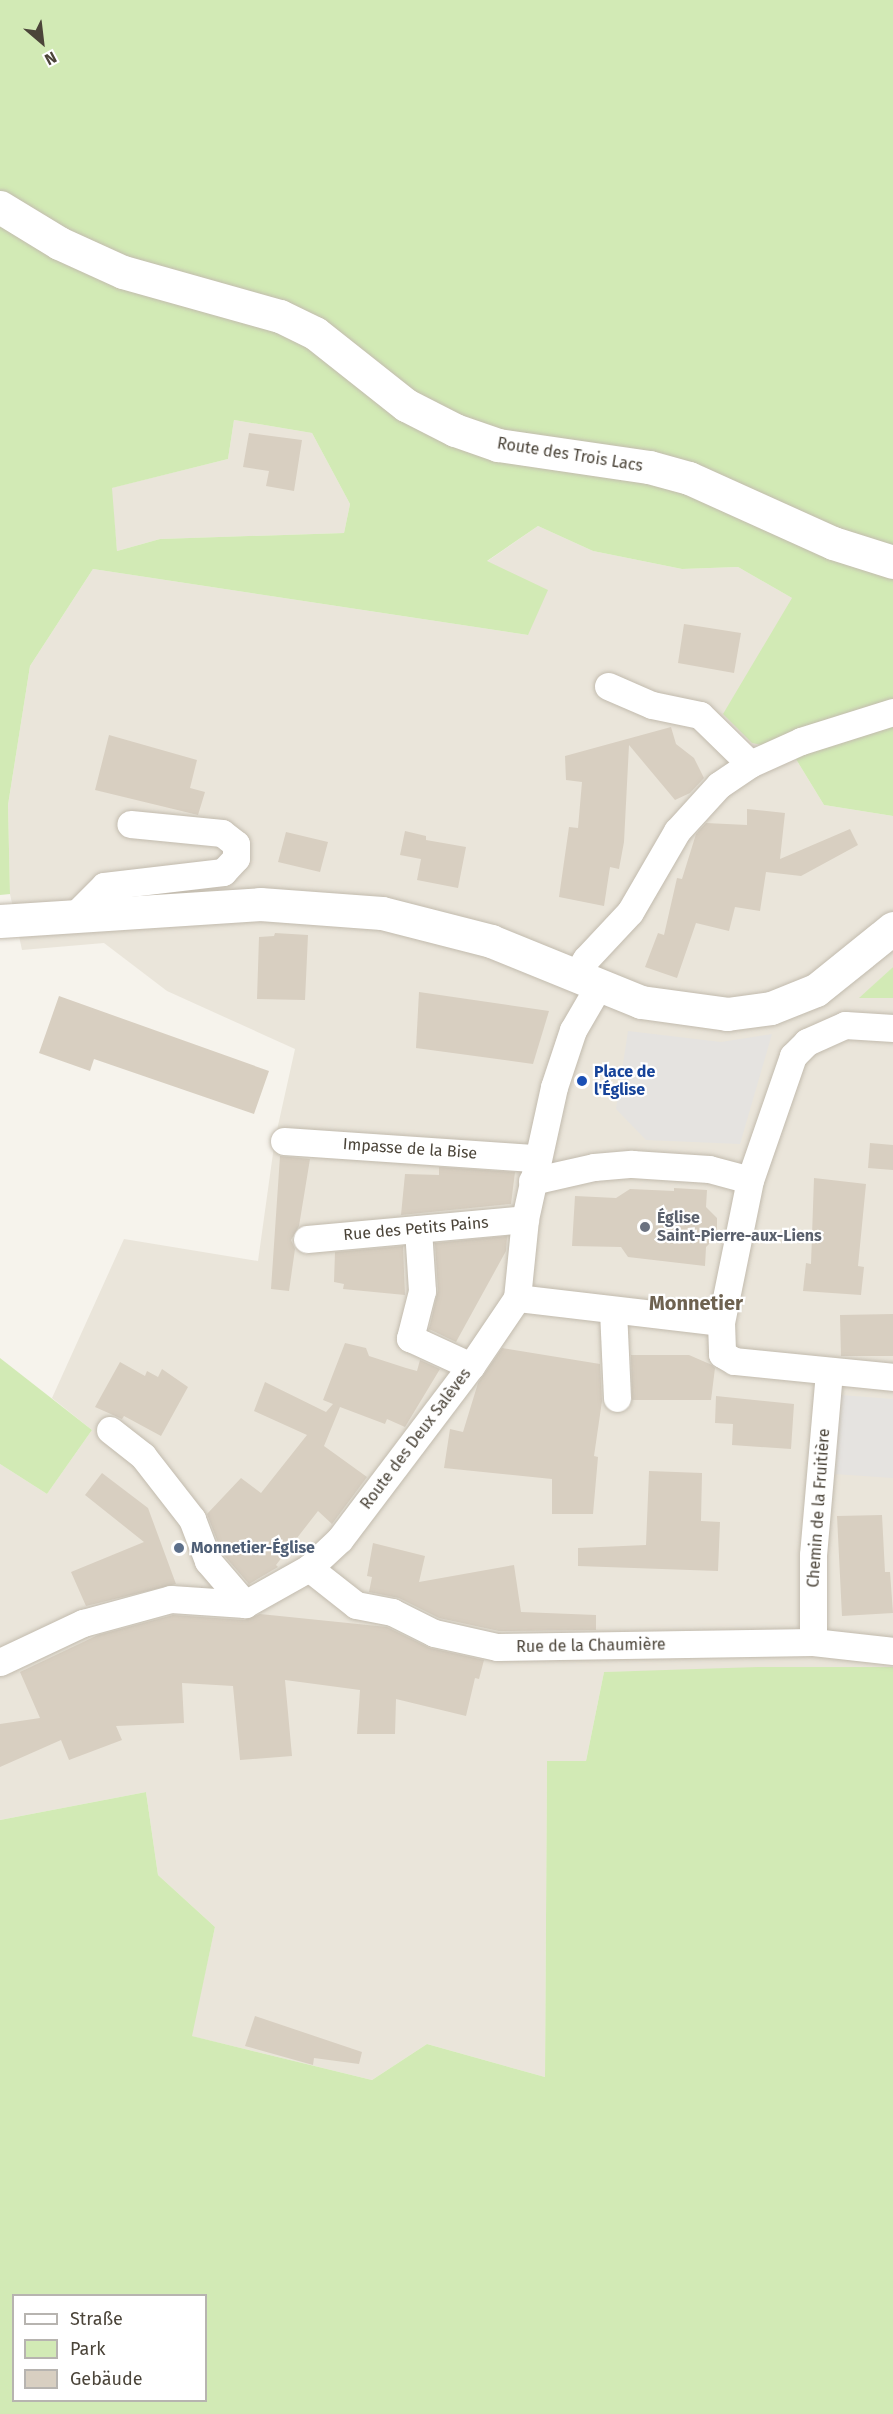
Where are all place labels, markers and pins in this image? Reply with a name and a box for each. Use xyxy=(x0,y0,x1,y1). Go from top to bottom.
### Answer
place label: Place de l'Église xyxy=(594,1062,655,1100)
marker: Place de l'Église xyxy=(575,1074,589,1088)
place label: Église Saint-Pierre-aux-Liens xyxy=(657,1208,822,1246)
marker: Église Saint-Pierre-aux-Liens xyxy=(638,1220,652,1234)
place label: Monnetier-Église xyxy=(191,1538,315,1558)
marker: Monnetier-Église xyxy=(172,1541,186,1555)

